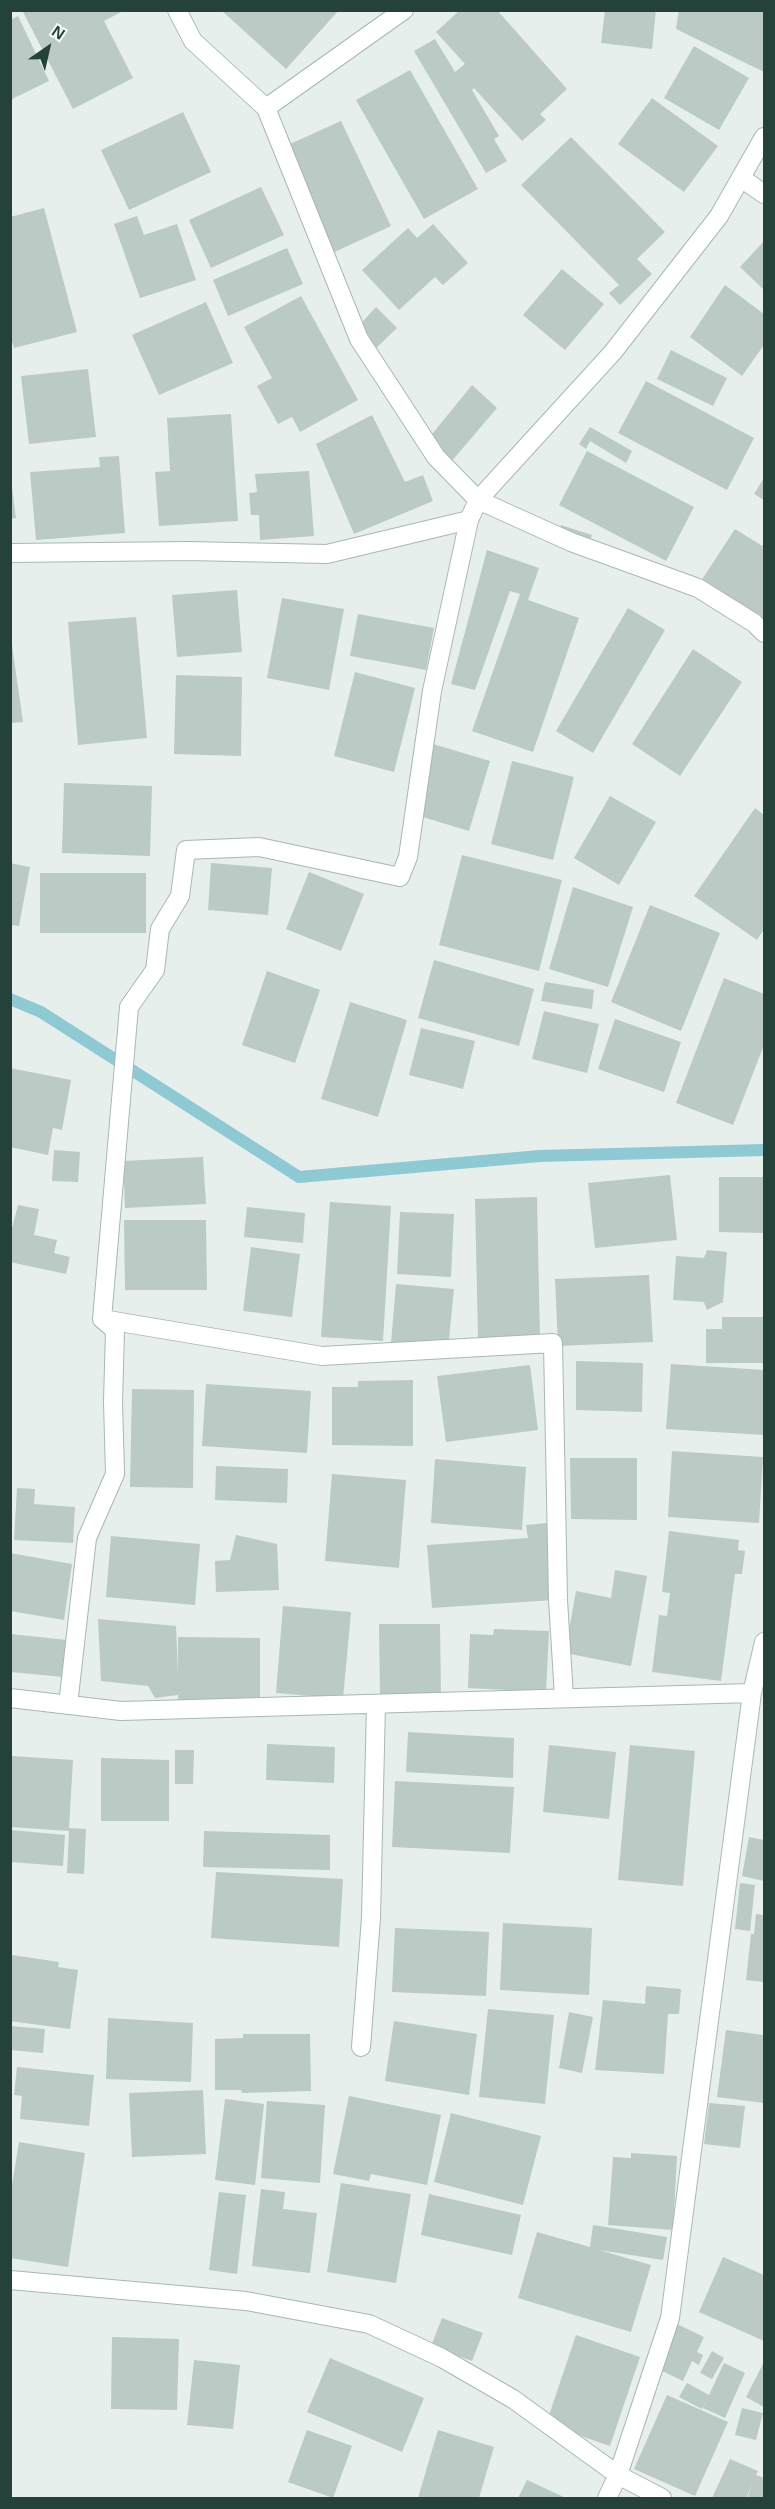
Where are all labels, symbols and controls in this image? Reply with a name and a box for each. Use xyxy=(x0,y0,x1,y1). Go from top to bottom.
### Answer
north arrow xyxy=(18,18,78,78)
text: N xyxy=(49,22,68,43)

